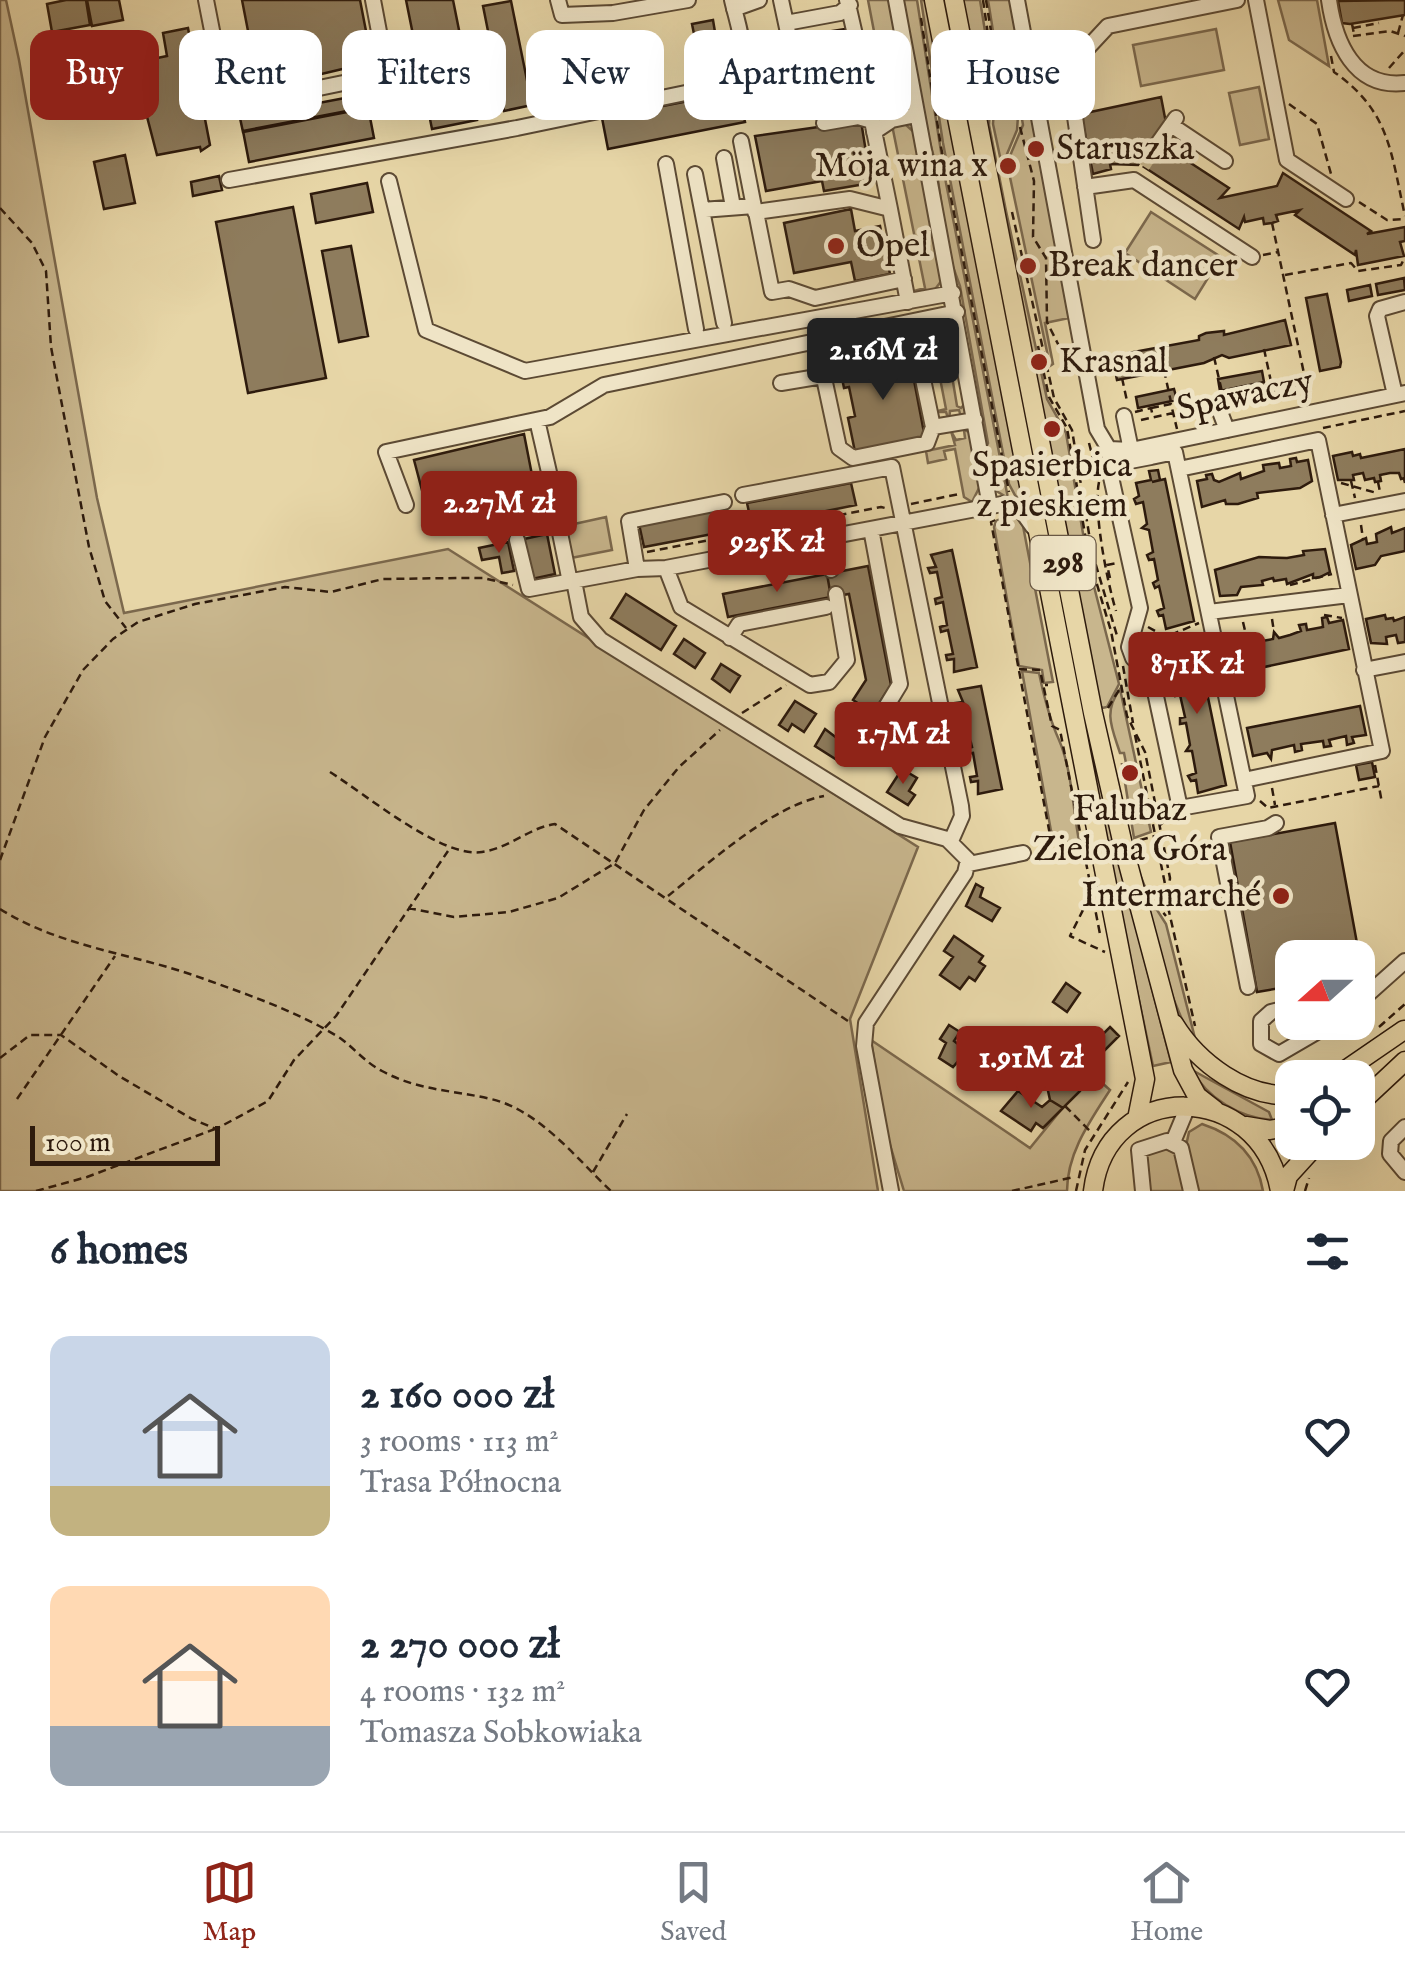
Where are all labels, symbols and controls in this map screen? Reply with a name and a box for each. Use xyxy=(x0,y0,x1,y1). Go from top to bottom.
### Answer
chip: Buy xyxy=(30,30,159,120)
chip: Rent xyxy=(179,30,322,120)
chip: Filters xyxy=(342,30,506,120)
chip: New xyxy=(526,30,664,120)
chip: Apartment xyxy=(684,30,911,120)
chip: House xyxy=(931,30,1095,120)
place label: Staruszka xyxy=(1056,127,1195,172)
marker: Staruszka xyxy=(1025,138,1047,160)
place label: Möja wina x xyxy=(815,144,988,189)
marker: Möja wina x xyxy=(997,155,1019,177)
place label: Opel xyxy=(856,224,930,269)
marker: Opel xyxy=(825,235,847,257)
place label: Break dancer xyxy=(1048,244,1238,289)
marker: Break dancer xyxy=(1017,255,1039,277)
pin: 2.16M zł xyxy=(780,318,986,403)
text: 2.16M zł xyxy=(829,330,937,371)
place label: Krasnal xyxy=(1059,340,1168,385)
marker: Krasnal xyxy=(1028,351,1050,373)
street label: Spawaczy xyxy=(1173,359,1318,432)
marker: Spasierbica z pieskiem xyxy=(1041,418,1063,440)
place label: Spasierbica z pieskiem xyxy=(972,444,1133,529)
pin: 2.27M zł xyxy=(396,471,602,556)
text: 2.27M zł xyxy=(443,483,555,524)
pin: 925K zł xyxy=(685,510,869,595)
text: 925K zł xyxy=(730,522,824,563)
road number: 298 xyxy=(1030,536,1096,590)
pin: 871K zł xyxy=(1105,632,1289,717)
text: 871K zł xyxy=(1150,644,1244,685)
pin: 1.7M zł xyxy=(811,702,995,787)
text: 1.7M zł xyxy=(857,714,949,755)
marker: Falubaz Zielona Góra xyxy=(1119,762,1141,784)
place label: Falubaz Zielona Góra xyxy=(1033,788,1228,873)
place label: Intermarché xyxy=(1082,874,1261,919)
marker: Intermarché xyxy=(1270,885,1292,907)
north arrow xyxy=(1275,940,1375,1040)
map controls xyxy=(1275,940,1375,1160)
pin: 1.91M zł xyxy=(928,1026,1134,1111)
text: 1.91M zł xyxy=(978,1038,1084,1079)
button: locate xyxy=(1275,1060,1375,1160)
scale bar xyxy=(30,1121,220,1166)
text: 100 m xyxy=(45,1126,111,1161)
icon: filters xyxy=(1300,1224,1355,1279)
text: 6 homes xyxy=(50,1225,188,1278)
text: 2 160 000 zł xyxy=(360,1369,554,1422)
icon: home xyxy=(130,1376,250,1496)
icon: heart xyxy=(1300,1409,1355,1464)
text: 3 rooms · 113 m² xyxy=(360,1422,559,1463)
text: Trasa Północna xyxy=(360,1463,561,1504)
text: 2 270 000 zł xyxy=(360,1619,560,1672)
icon: home xyxy=(130,1626,250,1746)
icon: heart xyxy=(1300,1659,1355,1714)
text: 4 rooms · 132 m² xyxy=(360,1672,565,1713)
text: Tomasza Sobkowiaka xyxy=(360,1713,642,1754)
tab: Map xyxy=(202,1855,257,1950)
tab: Saved xyxy=(660,1855,727,1950)
tab: Home xyxy=(1130,1855,1203,1950)

